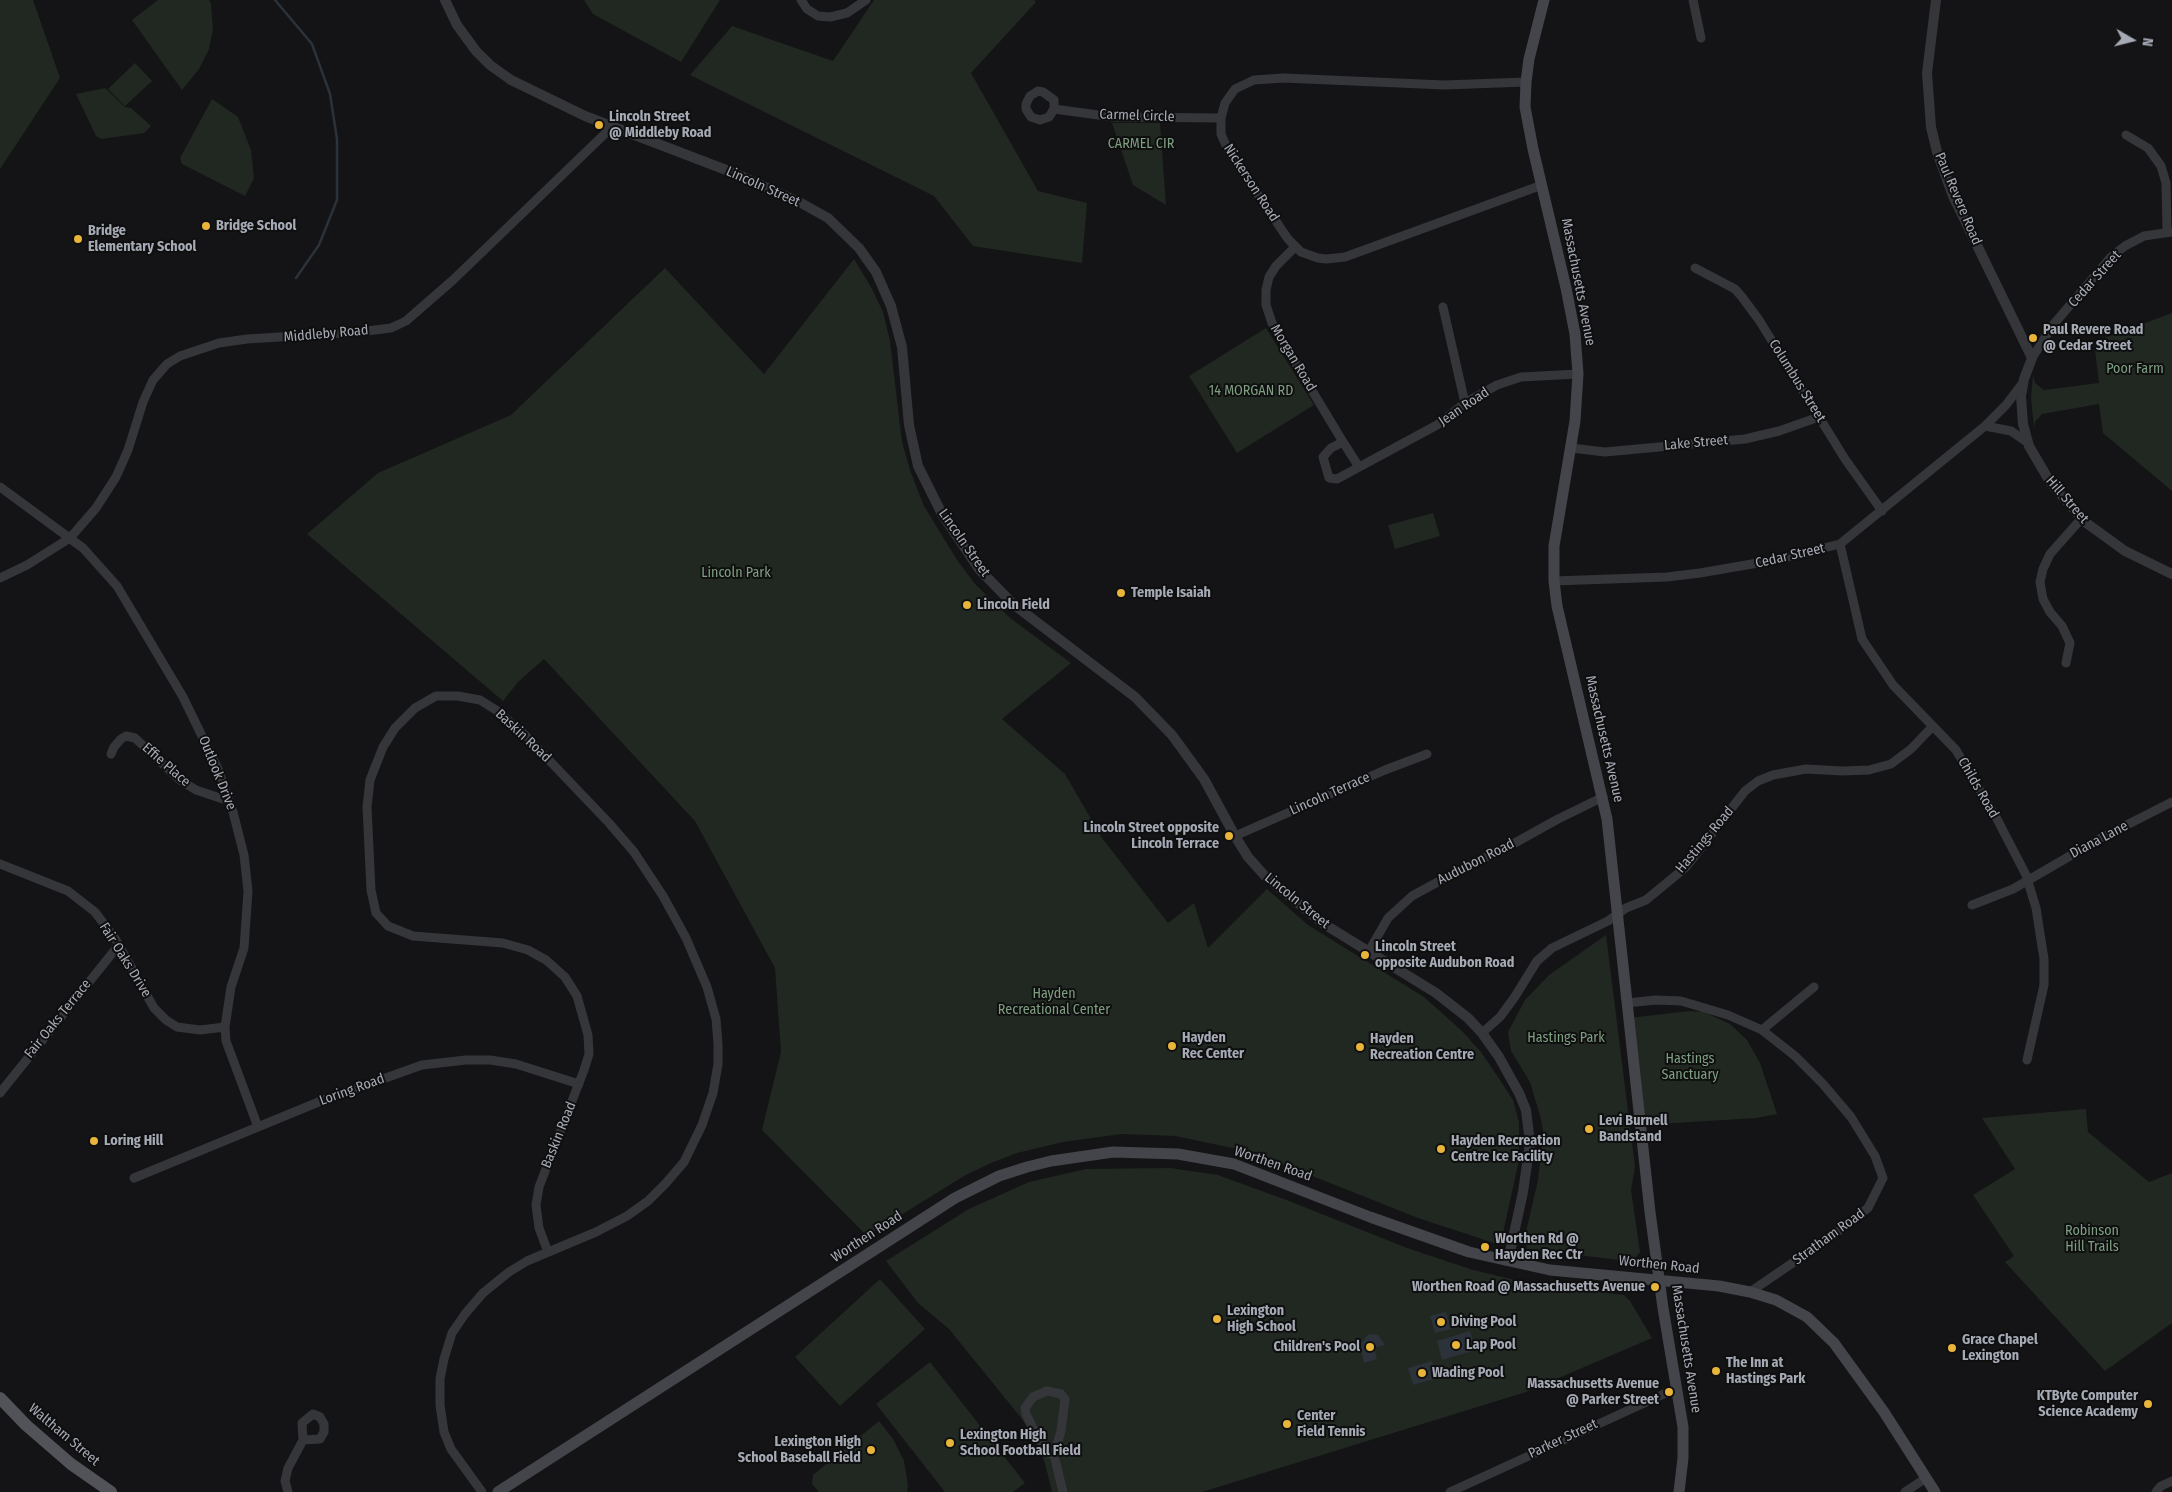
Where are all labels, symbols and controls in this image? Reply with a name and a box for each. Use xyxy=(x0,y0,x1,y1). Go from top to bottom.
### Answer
north arrow xyxy=(2107,15,2157,65)
text: N xyxy=(2138,37,2156,47)
street label: Carmel Circle xyxy=(1099,106,1175,126)
place label: Lincoln Street @ Middleby Road xyxy=(609,109,711,142)
marker: Lincoln Street @ Middleby Road xyxy=(593,119,605,131)
park label: CARMEL CIR xyxy=(1108,136,1174,152)
street label: Nickerson Road xyxy=(1220,141,1282,225)
street label: Paul Revere Road xyxy=(1931,150,1985,248)
street label: Lincoln Street xyxy=(724,163,802,211)
street label: Massachusetts Avenue xyxy=(1557,217,1599,347)
place label: Bridge School xyxy=(216,218,296,234)
marker: Bridge School xyxy=(200,220,212,232)
place label: Bridge Elementary School xyxy=(88,223,196,256)
marker: Bridge Elementary School xyxy=(72,233,84,245)
street label: Cedar Street xyxy=(2065,247,2125,311)
street label: Middleby Road xyxy=(283,322,369,346)
street label: Morgan Road xyxy=(1267,322,1319,394)
place label: Paul Revere Road @ Cedar Street xyxy=(2043,322,2143,354)
marker: Paul Revere Road @ Cedar Street xyxy=(2027,332,2039,344)
street label: Columbus Street xyxy=(1765,337,1829,425)
park label: Poor Farm xyxy=(2106,361,2164,377)
park label: 14 MORGAN RD xyxy=(1209,383,1293,399)
street label: Jean Road xyxy=(1436,384,1492,430)
street label: Lake Street xyxy=(1663,432,1729,454)
street label: Hill Street xyxy=(2042,473,2092,527)
street label: Lincoln Street xyxy=(934,506,994,580)
street label: Cedar Street xyxy=(1754,540,1826,572)
park label: Lincoln Park xyxy=(701,565,771,581)
place label: Temple Isaiah xyxy=(1131,585,1211,601)
marker: Temple Isaiah xyxy=(1115,587,1127,599)
place label: Lincoln Field xyxy=(977,597,1050,613)
marker: Lincoln Field xyxy=(961,599,973,611)
street label: Massachusetts Avenue xyxy=(1581,674,1627,804)
street label: Baskin Road xyxy=(492,706,554,766)
street label: Outlook Drive xyxy=(195,734,239,812)
street label: Effie Place xyxy=(138,740,194,790)
street label: Childs Road xyxy=(1954,755,2002,821)
street label: Lincoln Terrace xyxy=(1287,769,1373,819)
street label: Hastings Road xyxy=(1672,803,1738,877)
street label: Diana Lane xyxy=(2067,818,2131,862)
place label: Lincoln Street opposite Lincoln Terrace xyxy=(1084,820,1219,852)
marker: Lincoln Street opposite Lincoln Terrace xyxy=(1223,830,1235,842)
street label: Audubon Road xyxy=(1435,835,1517,889)
street label: Lincoln Street xyxy=(1261,870,1333,932)
street label: Fair Oaks Drive xyxy=(95,920,155,1000)
place label: Lincoln Street opposite Audubon Road xyxy=(1375,939,1514,972)
marker: Lincoln Street opposite Audubon Road xyxy=(1359,949,1371,961)
street label: Fair Oaks Terrace xyxy=(21,976,95,1062)
park label: Hayden Recreational Center xyxy=(998,986,1110,1019)
place label: Hayden Rec Center xyxy=(1182,1030,1244,1062)
park label: Hastings Park xyxy=(1527,1030,1605,1046)
place label: Hayden Recreation Centre xyxy=(1370,1031,1474,1064)
marker: Hayden Rec Center xyxy=(1166,1040,1178,1052)
marker: Hayden Recreation Centre xyxy=(1354,1041,1366,1053)
park label: Hastings Sanctuary xyxy=(1661,1051,1719,1084)
street label: Loring Road xyxy=(317,1070,387,1110)
street label: Baskin Road xyxy=(538,1099,580,1171)
place label: Levi Burnell Bandstand xyxy=(1599,1113,1668,1146)
marker: Levi Burnell Bandstand xyxy=(1583,1123,1595,1135)
place label: Loring Hill xyxy=(104,1133,163,1149)
place label: Hayden Recreation Centre Ice Facility xyxy=(1451,1133,1561,1166)
marker: Loring Hill xyxy=(88,1135,100,1147)
street label: Worthen Road xyxy=(1232,1143,1314,1185)
marker: Hayden Recreation Centre Ice Facility xyxy=(1435,1143,1447,1155)
street label: Stratham Road xyxy=(1790,1205,1868,1269)
street label: Worthen Road xyxy=(828,1208,906,1266)
park label: Robinson Hill Trails xyxy=(2065,1223,2119,1256)
place label: Worthen Rd @ Hayden Rec Ctr xyxy=(1495,1231,1582,1264)
marker: Worthen Rd @ Hayden Rec Ctr xyxy=(1479,1241,1491,1253)
street label: Worthen Road xyxy=(1618,1252,1700,1278)
place label: Worthen Road @ Massachusetts Avenue xyxy=(1412,1279,1645,1295)
marker: Worthen Road @ Massachusetts Avenue xyxy=(1649,1281,1661,1293)
street label: Massachusetts Avenue xyxy=(1668,1284,1704,1414)
place label: Lexington High School xyxy=(1227,1303,1296,1335)
marker: Lexington High School xyxy=(1211,1313,1223,1325)
place label: Diving Pool xyxy=(1451,1314,1516,1330)
marker: Diving Pool xyxy=(1435,1316,1447,1328)
place label: Grace Chapel Lexington xyxy=(1962,1332,2038,1364)
place label: Lap Pool xyxy=(1466,1337,1516,1353)
place label: Children's Pool xyxy=(1273,1339,1360,1355)
marker: Lap Pool xyxy=(1450,1339,1462,1351)
marker: Children's Pool xyxy=(1364,1341,1376,1353)
marker: Grace Chapel Lexington xyxy=(1946,1342,1958,1354)
place label: The Inn at Hastings Park xyxy=(1726,1355,1805,1388)
place label: Wading Pool xyxy=(1432,1365,1504,1381)
marker: The Inn at Hastings Park xyxy=(1710,1365,1722,1377)
marker: Wading Pool xyxy=(1416,1367,1428,1379)
place label: Massachusetts Avenue @ Parker Street xyxy=(1527,1376,1659,1408)
marker: Massachusetts Avenue @ Parker Street xyxy=(1663,1386,1675,1398)
place label: KTByte Computer Science Academy xyxy=(2037,1388,2138,1420)
marker: KTByte Computer Science Academy xyxy=(2142,1398,2154,1410)
street label: Waltham Street xyxy=(25,1400,103,1470)
place label: Center Field Tennis xyxy=(1297,1408,1365,1440)
street label: Parker Street xyxy=(1526,1416,1600,1462)
marker: Center Field Tennis xyxy=(1281,1418,1293,1430)
place label: Lexington High School Football Field xyxy=(960,1427,1081,1460)
place label: Lexington High School Baseball Field xyxy=(738,1434,861,1466)
marker: Lexington High School Football Field xyxy=(944,1437,956,1449)
marker: Lexington High School Baseball Field xyxy=(865,1444,877,1456)

